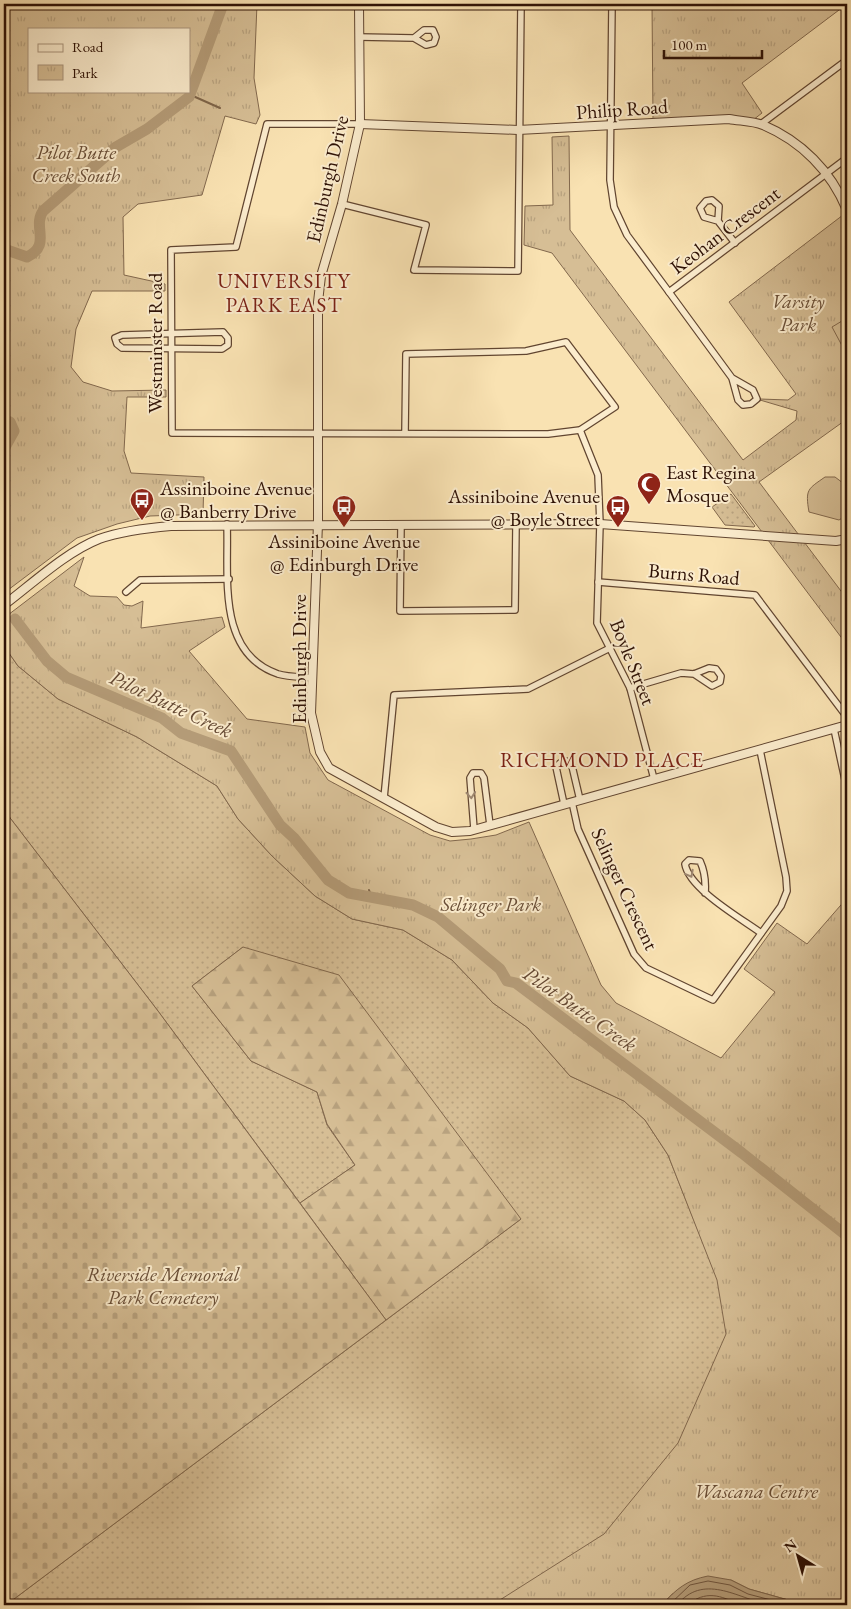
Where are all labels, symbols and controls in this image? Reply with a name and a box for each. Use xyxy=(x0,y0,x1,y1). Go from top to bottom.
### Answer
legend xyxy=(28,28,190,92)
scale bar xyxy=(664,28,761,60)
text: 100 m xyxy=(671,35,708,54)
text: Road xyxy=(72,37,104,56)
text: Park xyxy=(72,63,99,82)
street label: Philip Road xyxy=(575,93,670,125)
street label: Edinburgh Drive xyxy=(300,113,354,245)
park label: Pilot Butte Creek South xyxy=(32,139,121,188)
street label: Keohan Crescent xyxy=(665,180,786,280)
district label: UNIVERSITY PARK EAST xyxy=(217,267,352,318)
street label: Westminster Road xyxy=(142,272,168,413)
park label: Varsity Park xyxy=(771,288,825,337)
place label: East Regina Mosque xyxy=(666,459,756,508)
mosque icon: East Regina Mosque xyxy=(636,471,662,505)
place label: Assiniboine Avenue @ Banberry Drive xyxy=(159,475,312,524)
place label: Assiniboine Avenue @ Boyle Street xyxy=(447,483,601,532)
bus stop icon: Assiniboine Avenue @ Banberry Drive xyxy=(129,487,155,521)
bus stop icon: Assiniboine Avenue @ Edinburgh Drive xyxy=(331,494,357,528)
bus stop icon: Assiniboine Avenue @ Boyle Street xyxy=(605,494,631,528)
place label: Assiniboine Avenue @ Edinburgh Drive xyxy=(267,528,420,577)
street label: Burns Road xyxy=(647,557,742,591)
street label: Edinburgh Drive xyxy=(286,594,312,724)
street label: Boyle Street xyxy=(604,615,662,709)
water label: Pilot Butte Creek xyxy=(105,663,237,744)
district label: RICHMOND PLACE xyxy=(500,746,704,773)
one-way arrow xyxy=(465,791,476,799)
street label: Selinger Crescent xyxy=(585,824,665,955)
one-way arrow xyxy=(684,868,694,877)
park label: Selinger Park xyxy=(440,891,541,917)
water label: Pilot Butte Creek xyxy=(518,959,643,1058)
park label: Riverside Memorial Park Cemetery xyxy=(87,1261,241,1310)
park label: Wascana Centre xyxy=(694,1478,818,1504)
north arrow xyxy=(774,1532,824,1582)
text: N xyxy=(780,1535,801,1556)

